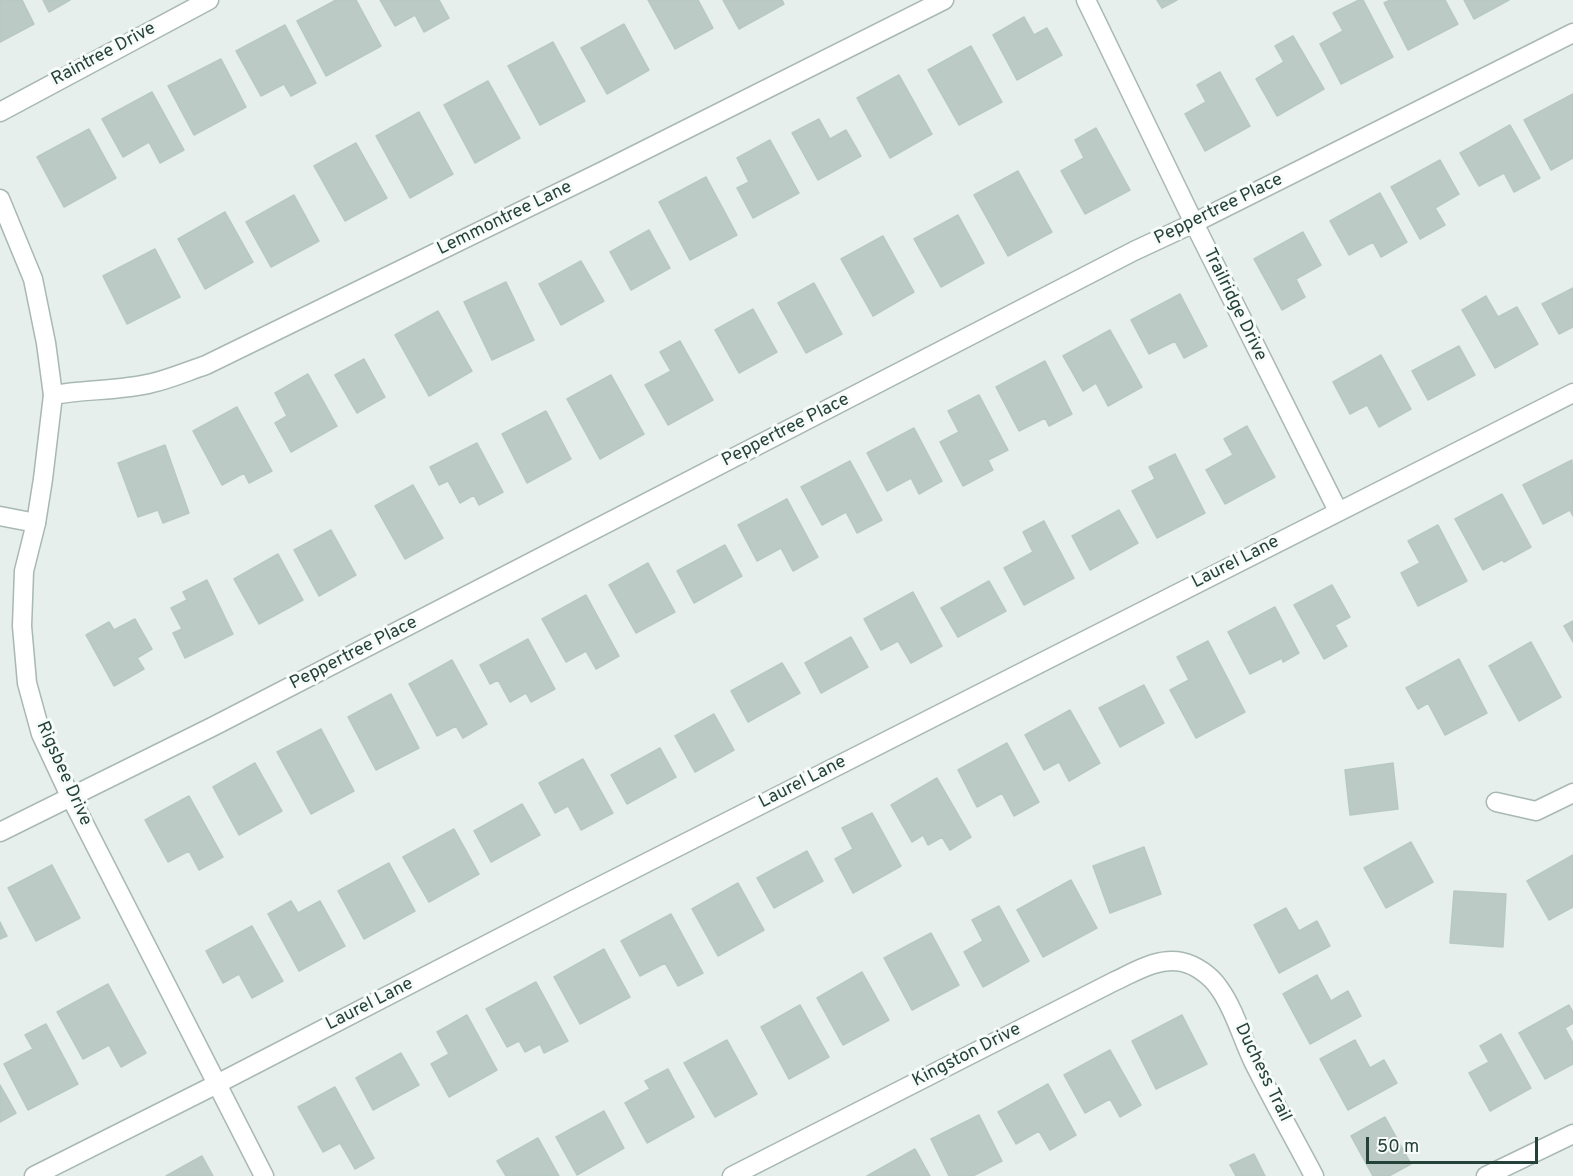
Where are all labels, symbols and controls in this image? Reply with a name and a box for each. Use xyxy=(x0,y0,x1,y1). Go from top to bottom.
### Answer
street label: Raintree Drive xyxy=(48,18,160,92)
street label: Peppertree Place xyxy=(1151,170,1287,250)
street label: Lemmontree Lane xyxy=(434,177,576,261)
street label: Trailridge Drive xyxy=(1197,245,1271,365)
street label: Peppertree Place xyxy=(719,390,853,472)
street label: Laurel Lane xyxy=(1189,532,1283,594)
street label: Peppertree Place xyxy=(287,613,421,695)
street label: Rigsbee Drive xyxy=(30,718,96,830)
street label: Laurel Lane xyxy=(756,752,850,814)
street label: Laurel Lane xyxy=(323,974,417,1036)
street label: Kingston Drive xyxy=(909,1019,1025,1093)
street label: Duchess Trail xyxy=(1229,1020,1295,1126)
scale bar xyxy=(1369,1125,1542,1163)
text: 50 m xyxy=(1377,1136,1419,1159)

